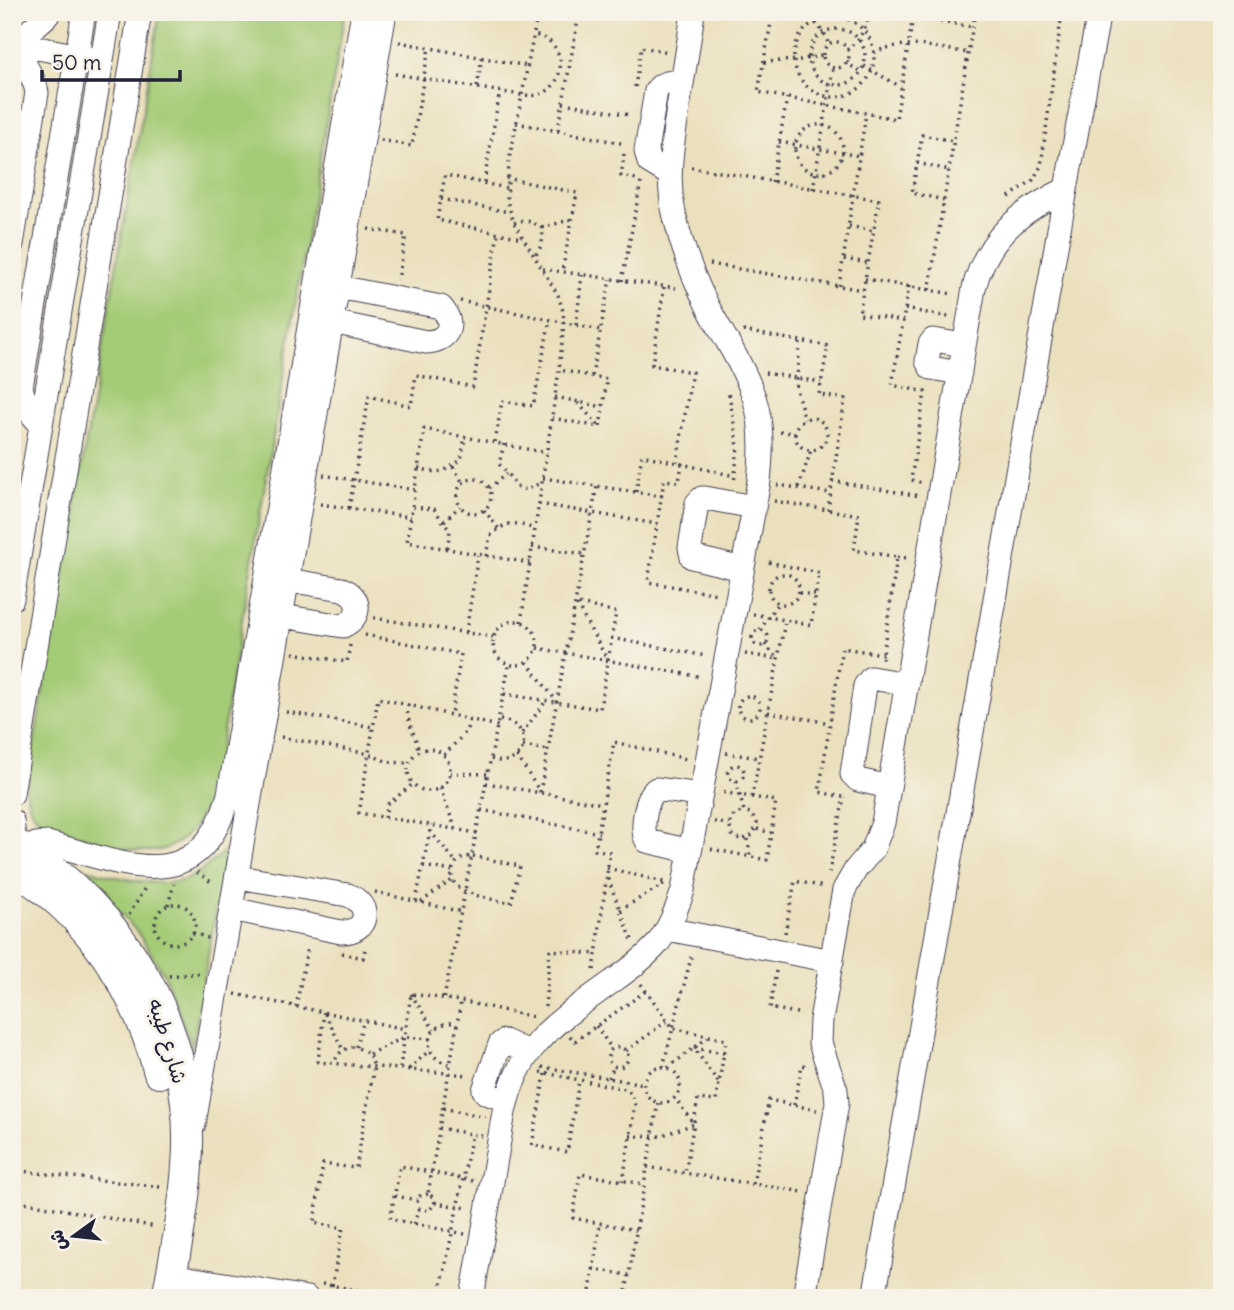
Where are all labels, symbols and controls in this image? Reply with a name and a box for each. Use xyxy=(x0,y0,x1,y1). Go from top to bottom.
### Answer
scale bar xyxy=(42,38,180,82)
text: 50 m xyxy=(52,49,101,76)
street label: شارع طيبه xyxy=(140,995,194,1087)
north arrow xyxy=(38,1202,108,1272)
text: ش xyxy=(43,1227,72,1254)

